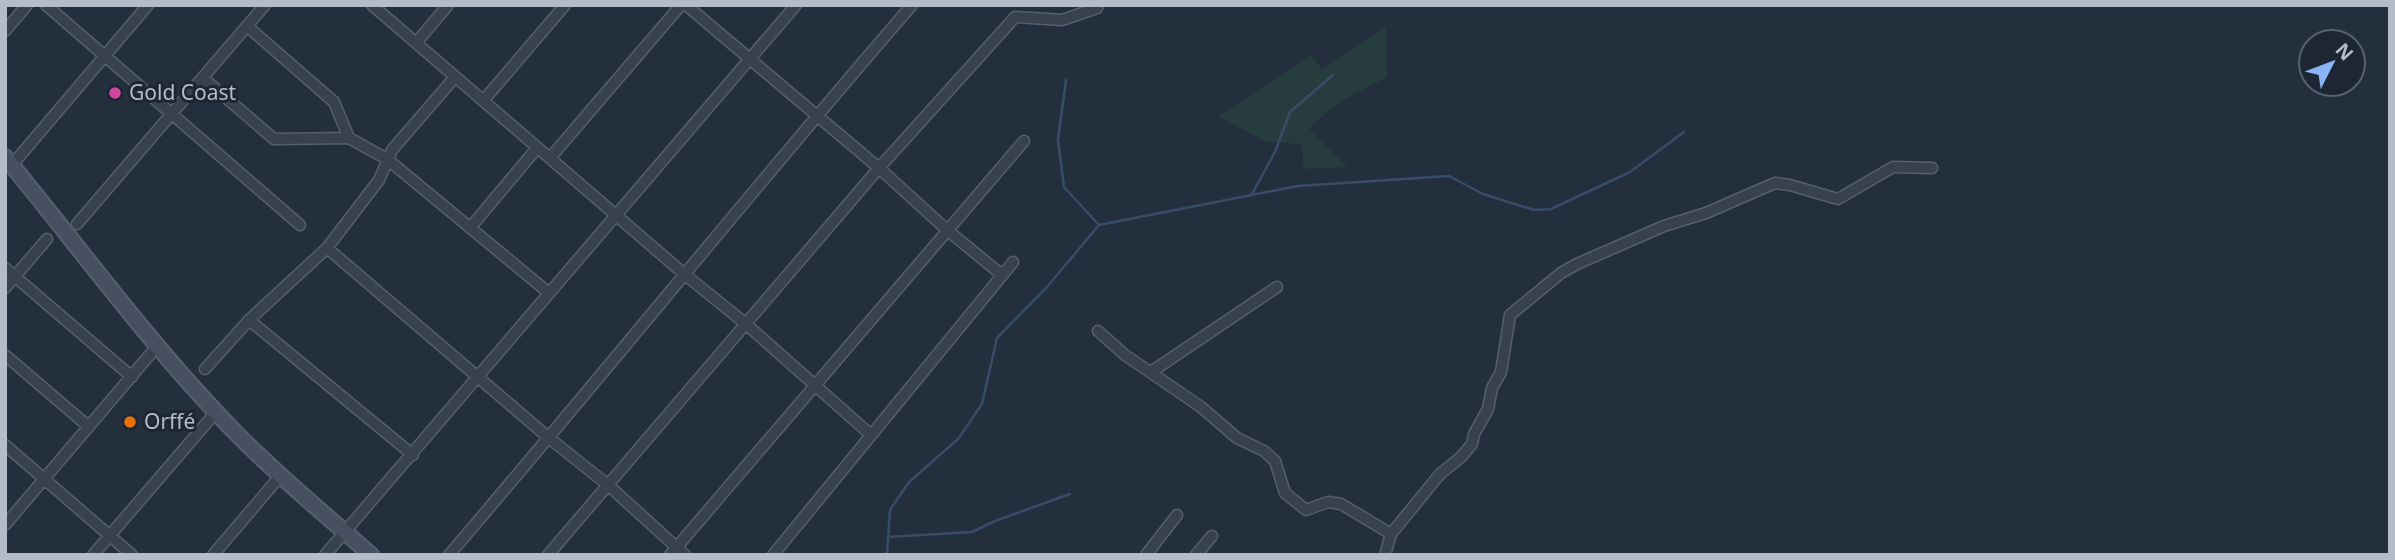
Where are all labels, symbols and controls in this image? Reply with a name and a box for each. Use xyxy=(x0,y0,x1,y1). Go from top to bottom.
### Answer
north arrow xyxy=(2297,28,2367,98)
text: N xyxy=(2330,37,2359,66)
place label: Gold Coast xyxy=(129,78,237,106)
marker: Gold Coast xyxy=(107,85,123,101)
place label: Orffé xyxy=(144,407,195,435)
marker: Orffé xyxy=(122,414,138,430)

